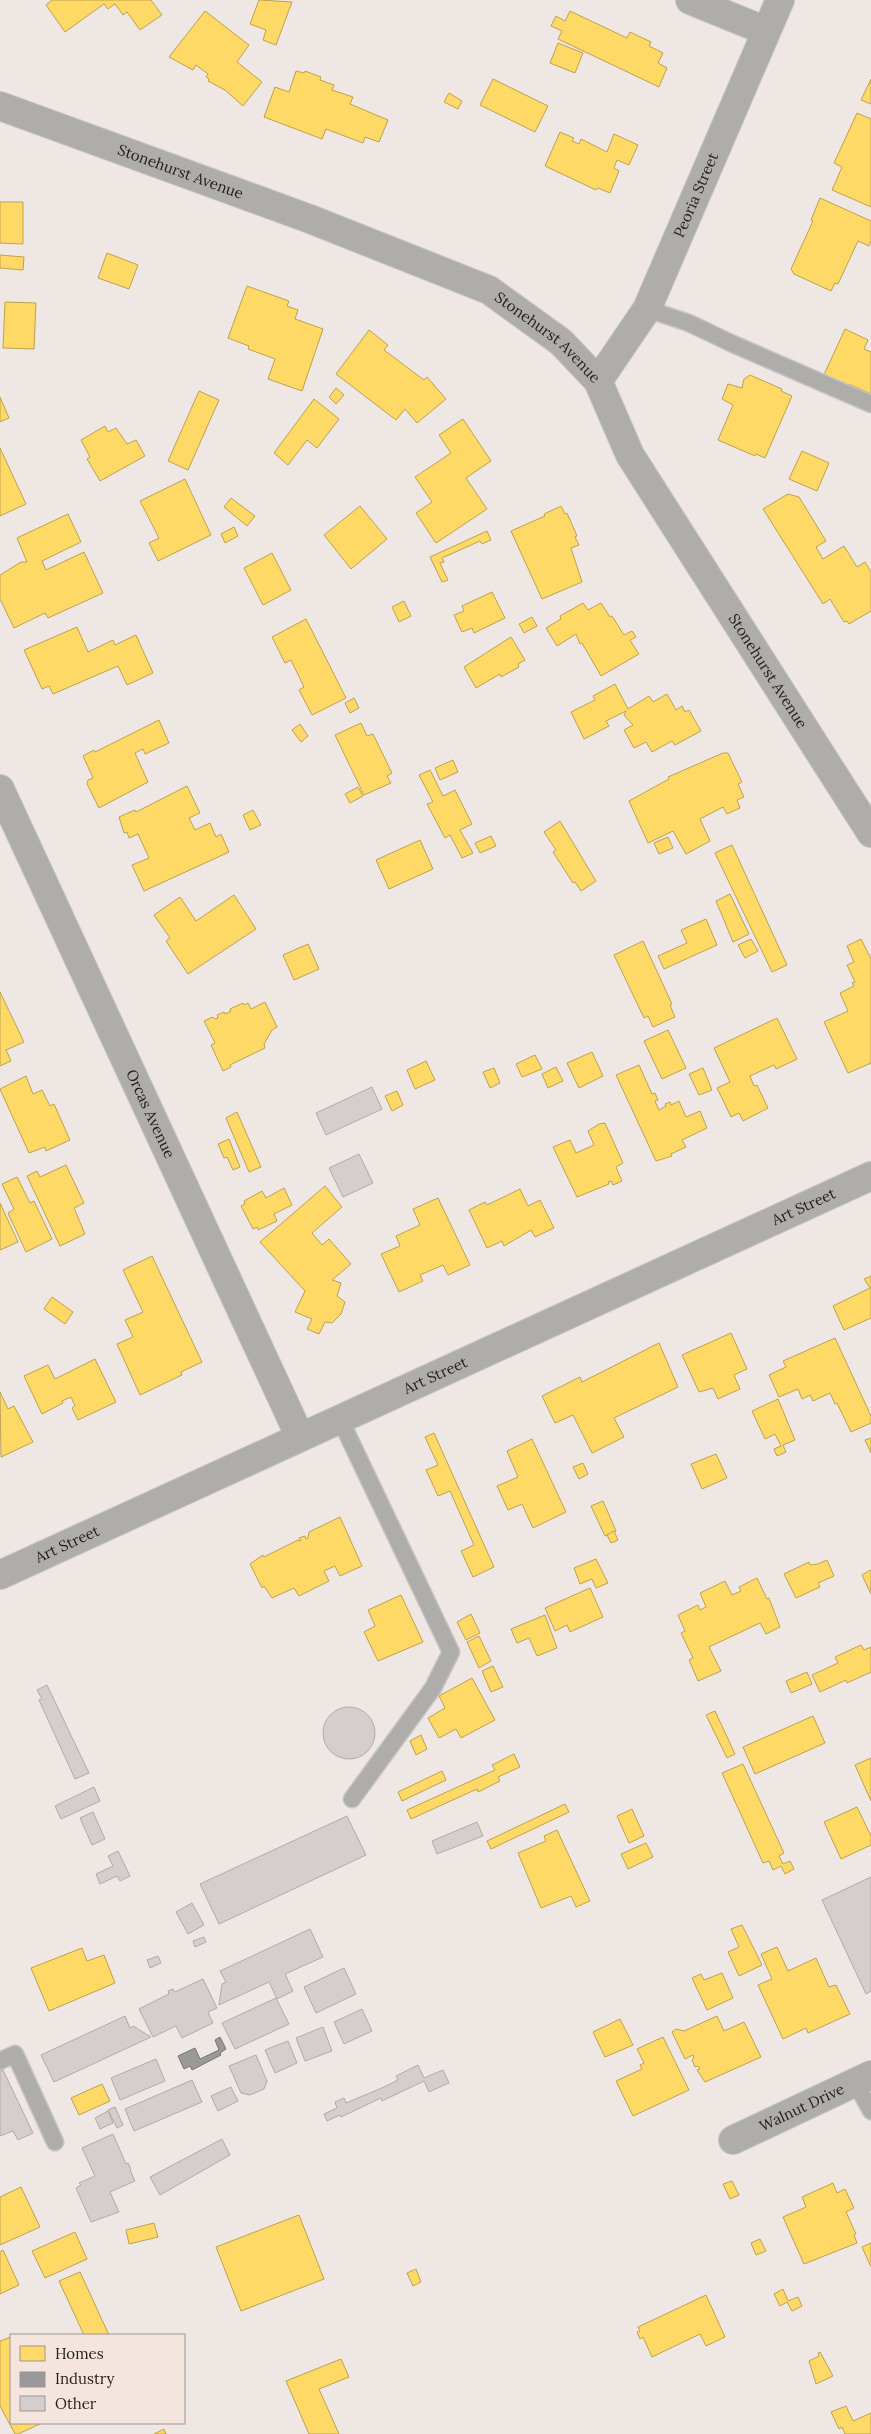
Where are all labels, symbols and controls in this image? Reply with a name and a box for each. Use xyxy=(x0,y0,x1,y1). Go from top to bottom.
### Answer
street label: Stonehurst Avenue xyxy=(115,140,246,203)
street label: Peoria Street xyxy=(669,149,722,240)
street label: Stonehurst Avenue xyxy=(491,287,605,387)
street label: Stonehurst Avenue xyxy=(725,610,812,732)
street label: Orcas Avenue xyxy=(122,1066,180,1161)
street label: Art Street xyxy=(768,1183,839,1230)
street label: Art Street xyxy=(399,1352,470,1398)
street label: Art Street xyxy=(31,1521,102,1567)
street label: Walnut Drive xyxy=(756,2079,847,2135)
legend xyxy=(10,2334,185,2424)
text: Homes xyxy=(55,2344,104,2363)
text: Industry xyxy=(55,2369,114,2388)
text: Other xyxy=(55,2394,97,2413)

